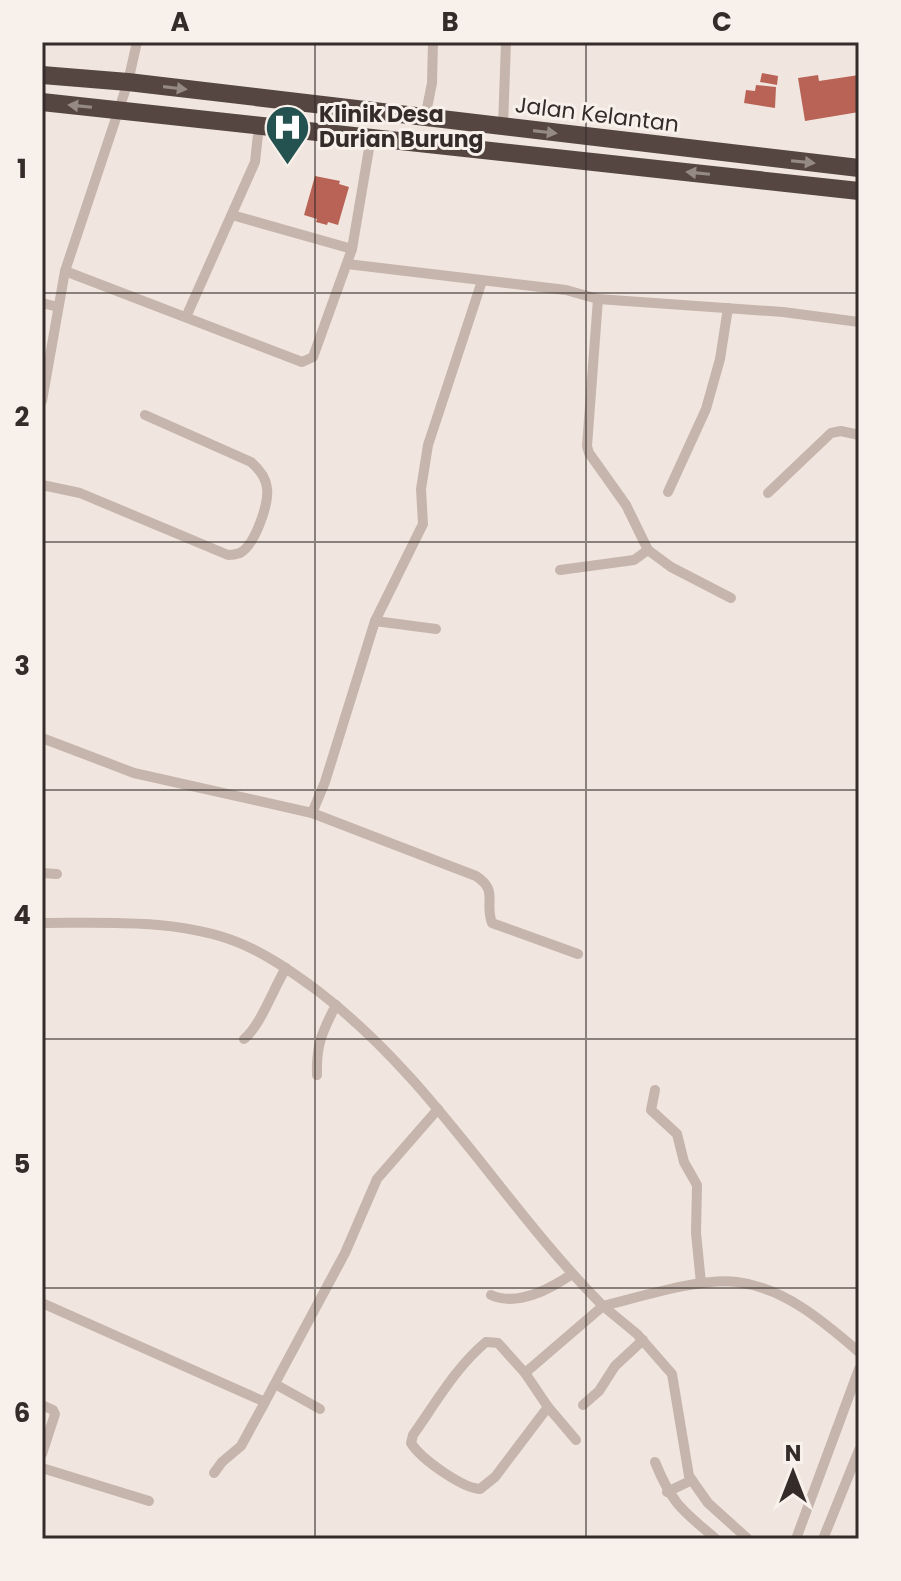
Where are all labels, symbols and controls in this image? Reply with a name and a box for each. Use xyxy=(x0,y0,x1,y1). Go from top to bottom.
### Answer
text: A xyxy=(170,4,190,40)
text: B xyxy=(441,4,459,40)
text: C xyxy=(712,4,732,40)
one-way arrow xyxy=(163,81,188,94)
street label: Jalan Kelantan xyxy=(513,89,681,140)
place label: Klinik Desa Durian Burung xyxy=(319,99,484,155)
one-way arrow xyxy=(67,100,92,113)
hospital icon: Klinik Desa Durian Burung xyxy=(264,103,312,166)
one-way arrow xyxy=(533,126,558,139)
text: 1 xyxy=(17,151,27,187)
one-way arrow xyxy=(791,156,816,169)
one-way arrow xyxy=(685,167,710,180)
text: 2 xyxy=(15,399,30,435)
text: 3 xyxy=(14,648,30,684)
text: 4 xyxy=(13,897,31,933)
text: 5 xyxy=(14,1146,30,1182)
text: 6 xyxy=(14,1395,30,1431)
north arrow xyxy=(753,1433,833,1513)
text: N xyxy=(785,1438,801,1469)

